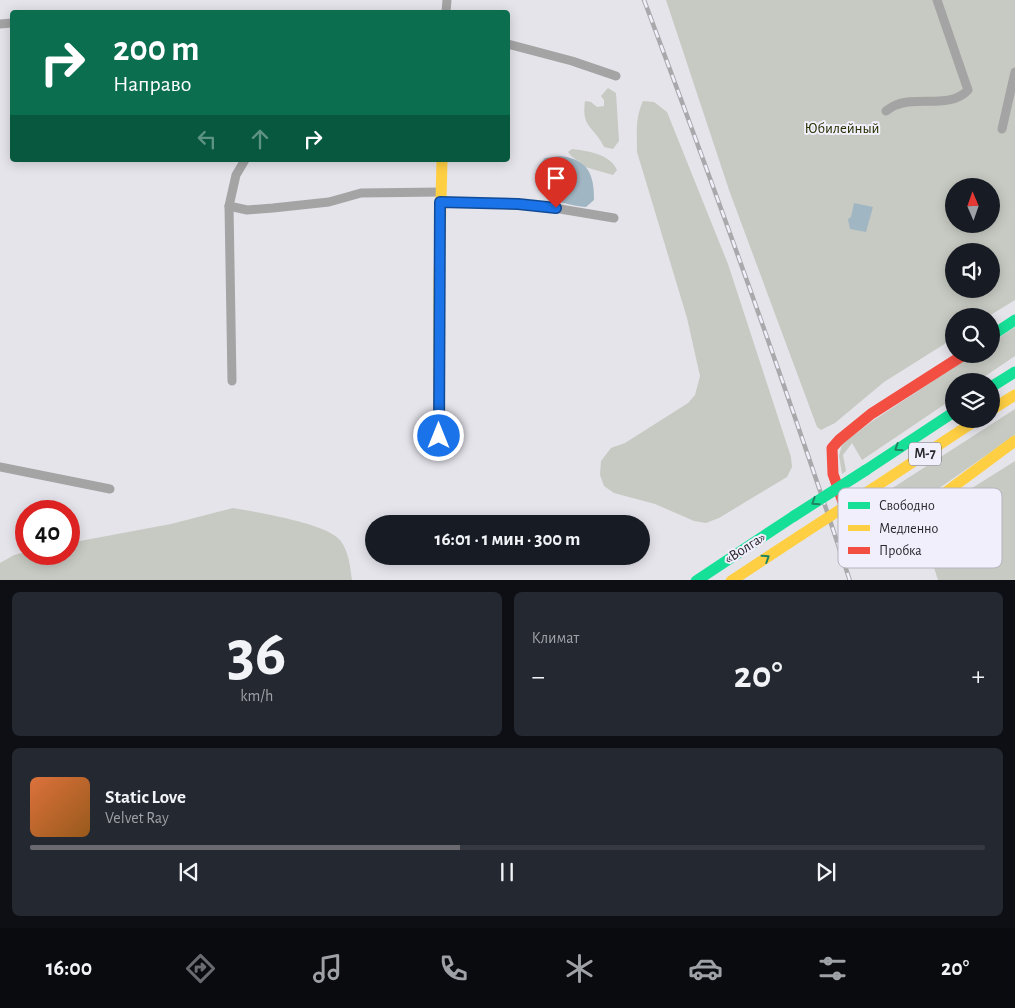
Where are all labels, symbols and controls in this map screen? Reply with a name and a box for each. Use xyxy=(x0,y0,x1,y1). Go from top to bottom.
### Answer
icon: right xyxy=(30,30,95,95)
text: 200 m xyxy=(113,32,200,67)
text: Направо xyxy=(113,73,191,95)
park label: Юбилейный xyxy=(804,121,880,136)
icon: left xyxy=(193,125,221,153)
icon: ahead xyxy=(246,125,274,153)
icon: right xyxy=(299,125,327,153)
pin xyxy=(535,157,577,208)
icon: arrive xyxy=(542,164,570,192)
north arrow xyxy=(945,178,1000,232)
map controls xyxy=(945,178,1000,428)
button: sound xyxy=(945,243,1000,298)
button: search xyxy=(945,308,1000,363)
button: layers xyxy=(945,373,1000,428)
position arrow xyxy=(412,409,464,461)
one-way arrow xyxy=(895,442,904,451)
road number: М-7 xyxy=(909,442,941,466)
legend xyxy=(838,488,1002,568)
one-way arrow xyxy=(812,496,821,505)
text: Свободно xyxy=(879,499,935,513)
speed limit sign: 40 xyxy=(15,500,80,565)
text: Медленно xyxy=(879,522,938,536)
street label: «Волга» xyxy=(722,529,769,567)
text: 16:01 · 1 мин · 300 m xyxy=(435,530,580,549)
text: Пробка xyxy=(879,544,922,558)
one-way arrow xyxy=(761,554,770,564)
text: 36 xyxy=(227,622,286,687)
text: Климат xyxy=(532,630,579,646)
text: 20° xyxy=(734,657,783,695)
text: − xyxy=(532,663,545,691)
text: + xyxy=(972,663,985,691)
text: km/h xyxy=(240,688,273,704)
text: Static Love xyxy=(105,788,186,807)
text: Velvet Ray xyxy=(105,810,169,826)
icon: previous xyxy=(175,858,203,886)
icon: pause xyxy=(493,858,521,886)
icon: next xyxy=(812,858,840,886)
icon: directions xyxy=(183,951,218,986)
icon: music xyxy=(310,951,345,986)
icon: phone xyxy=(436,951,471,986)
icon: climate xyxy=(562,951,597,986)
icon: car xyxy=(688,951,723,986)
icon: filters xyxy=(815,951,850,986)
text: 16:00 xyxy=(46,957,92,979)
text: 20° xyxy=(941,957,969,979)

